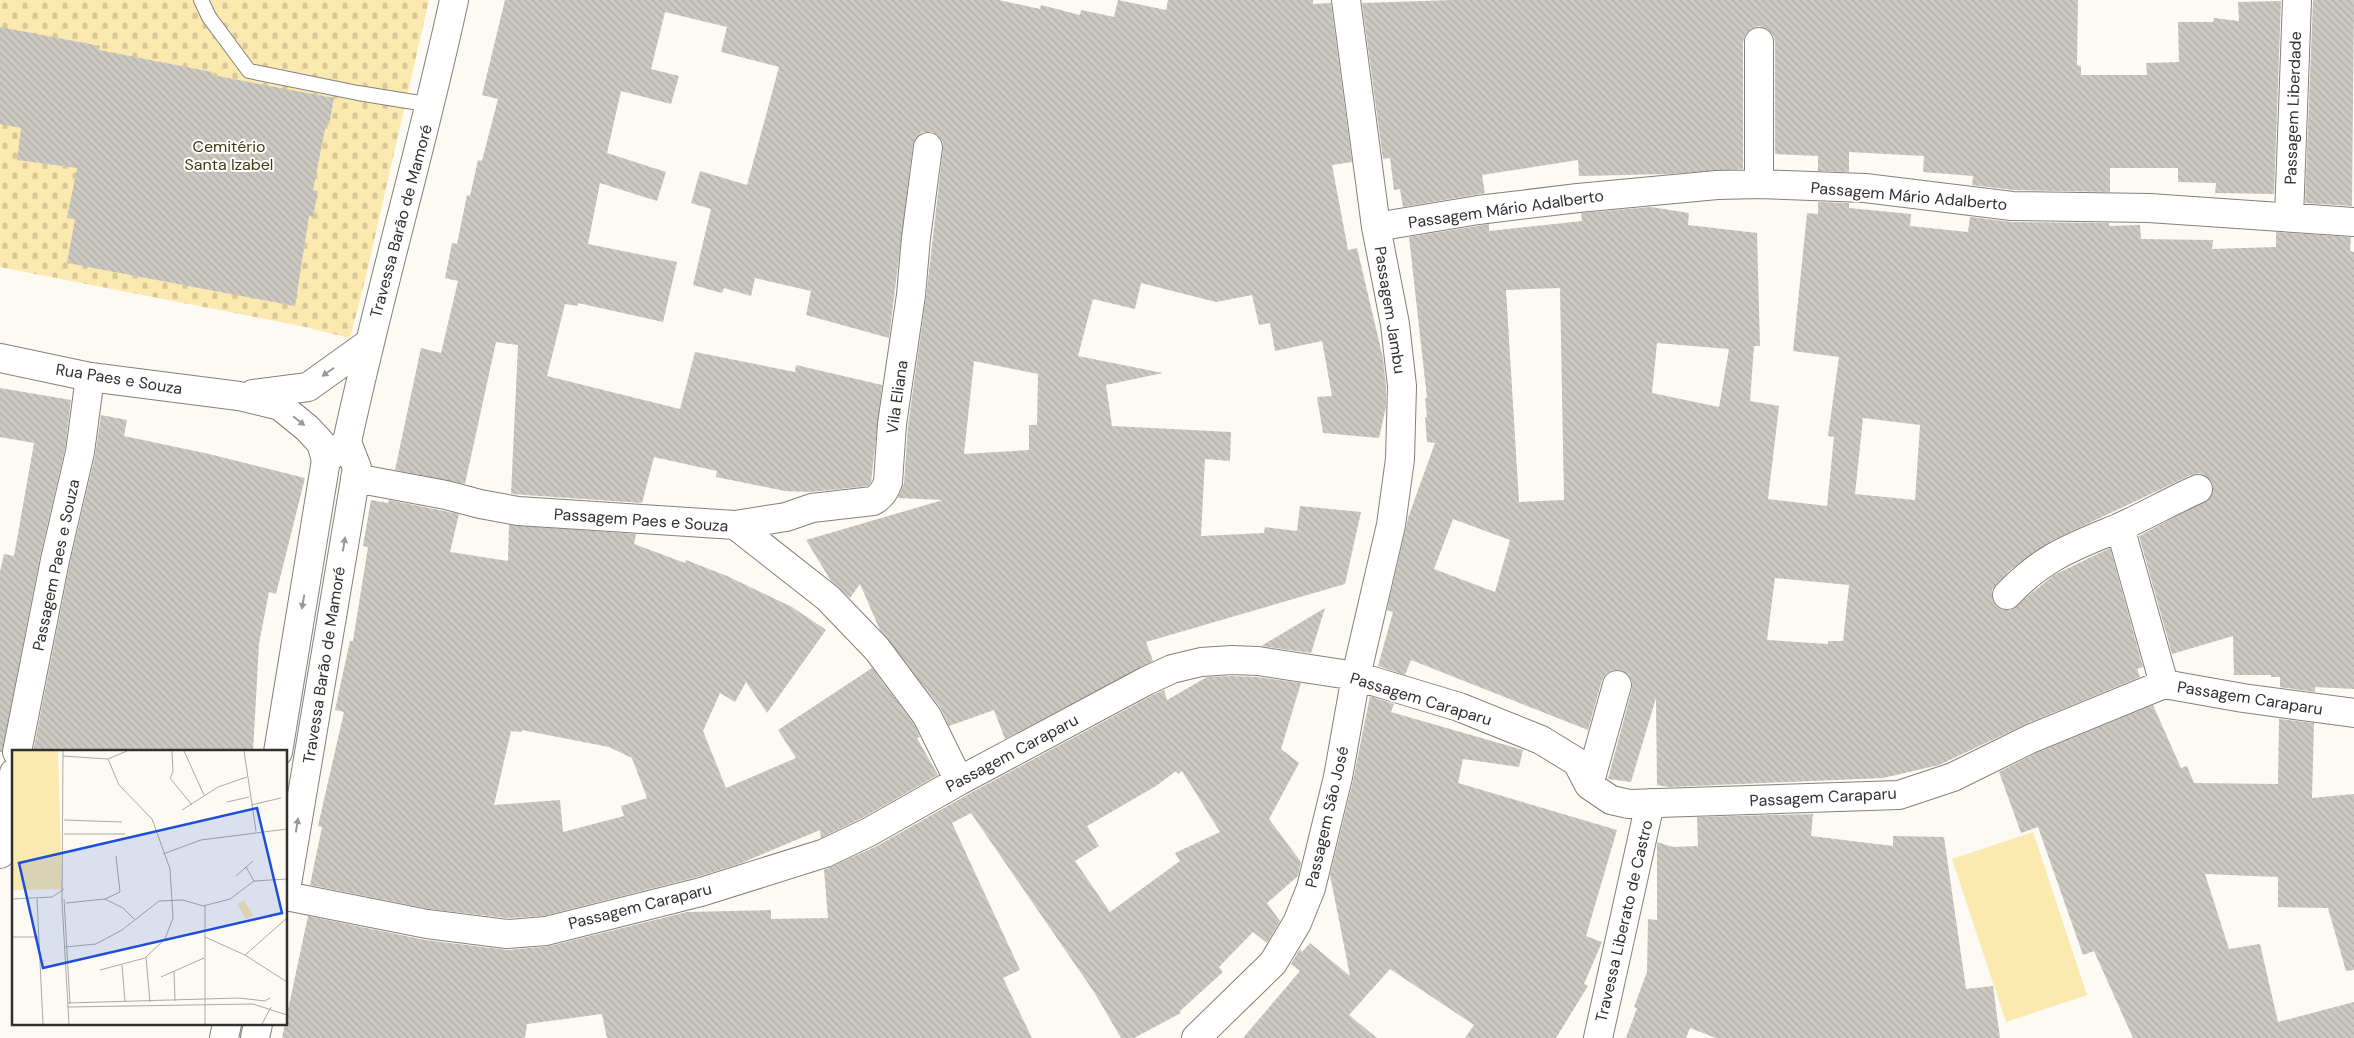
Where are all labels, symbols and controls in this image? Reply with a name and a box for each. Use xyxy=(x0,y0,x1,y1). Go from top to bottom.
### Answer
street label: Passagem Liberdade xyxy=(2280,31,2306,185)
street label: Travessa Barão de Mamoré xyxy=(365,122,437,320)
park label: Cemitério Santa Izabel xyxy=(185,136,273,175)
street label: Passagem Mário Adalberto xyxy=(1810,177,2008,215)
street label: Passagem Mário Adalberto xyxy=(1407,185,1605,233)
street label: Passagem Jambu xyxy=(1370,245,1410,375)
street label: Rua Paes e Souza xyxy=(54,359,184,399)
street label: Vila Eliana xyxy=(881,359,913,435)
one-way arrow xyxy=(321,367,335,377)
one-way arrow xyxy=(292,415,305,426)
street label: Passagem Paes e Souza xyxy=(28,477,84,653)
street label: Passagem Paes e Souza xyxy=(553,503,729,537)
one-way arrow xyxy=(341,535,349,551)
street label: Travessa Barão de Mamoré xyxy=(298,565,350,765)
one-way arrow xyxy=(299,594,307,610)
street label: Passagem Caraparu xyxy=(1348,667,1494,731)
street label: Passagem Caraparu xyxy=(2176,676,2324,720)
street label: Passagem Caraparu xyxy=(942,709,1082,797)
street label: Passagem São José xyxy=(1300,744,1354,890)
inset map xyxy=(12,750,288,1026)
street label: Passagem Caraparu xyxy=(1749,783,1897,811)
one-way arrow xyxy=(294,816,302,832)
street label: Travessa Liberato de Castro xyxy=(1591,818,1657,1024)
street label: Passagem Caraparu xyxy=(566,878,714,934)

